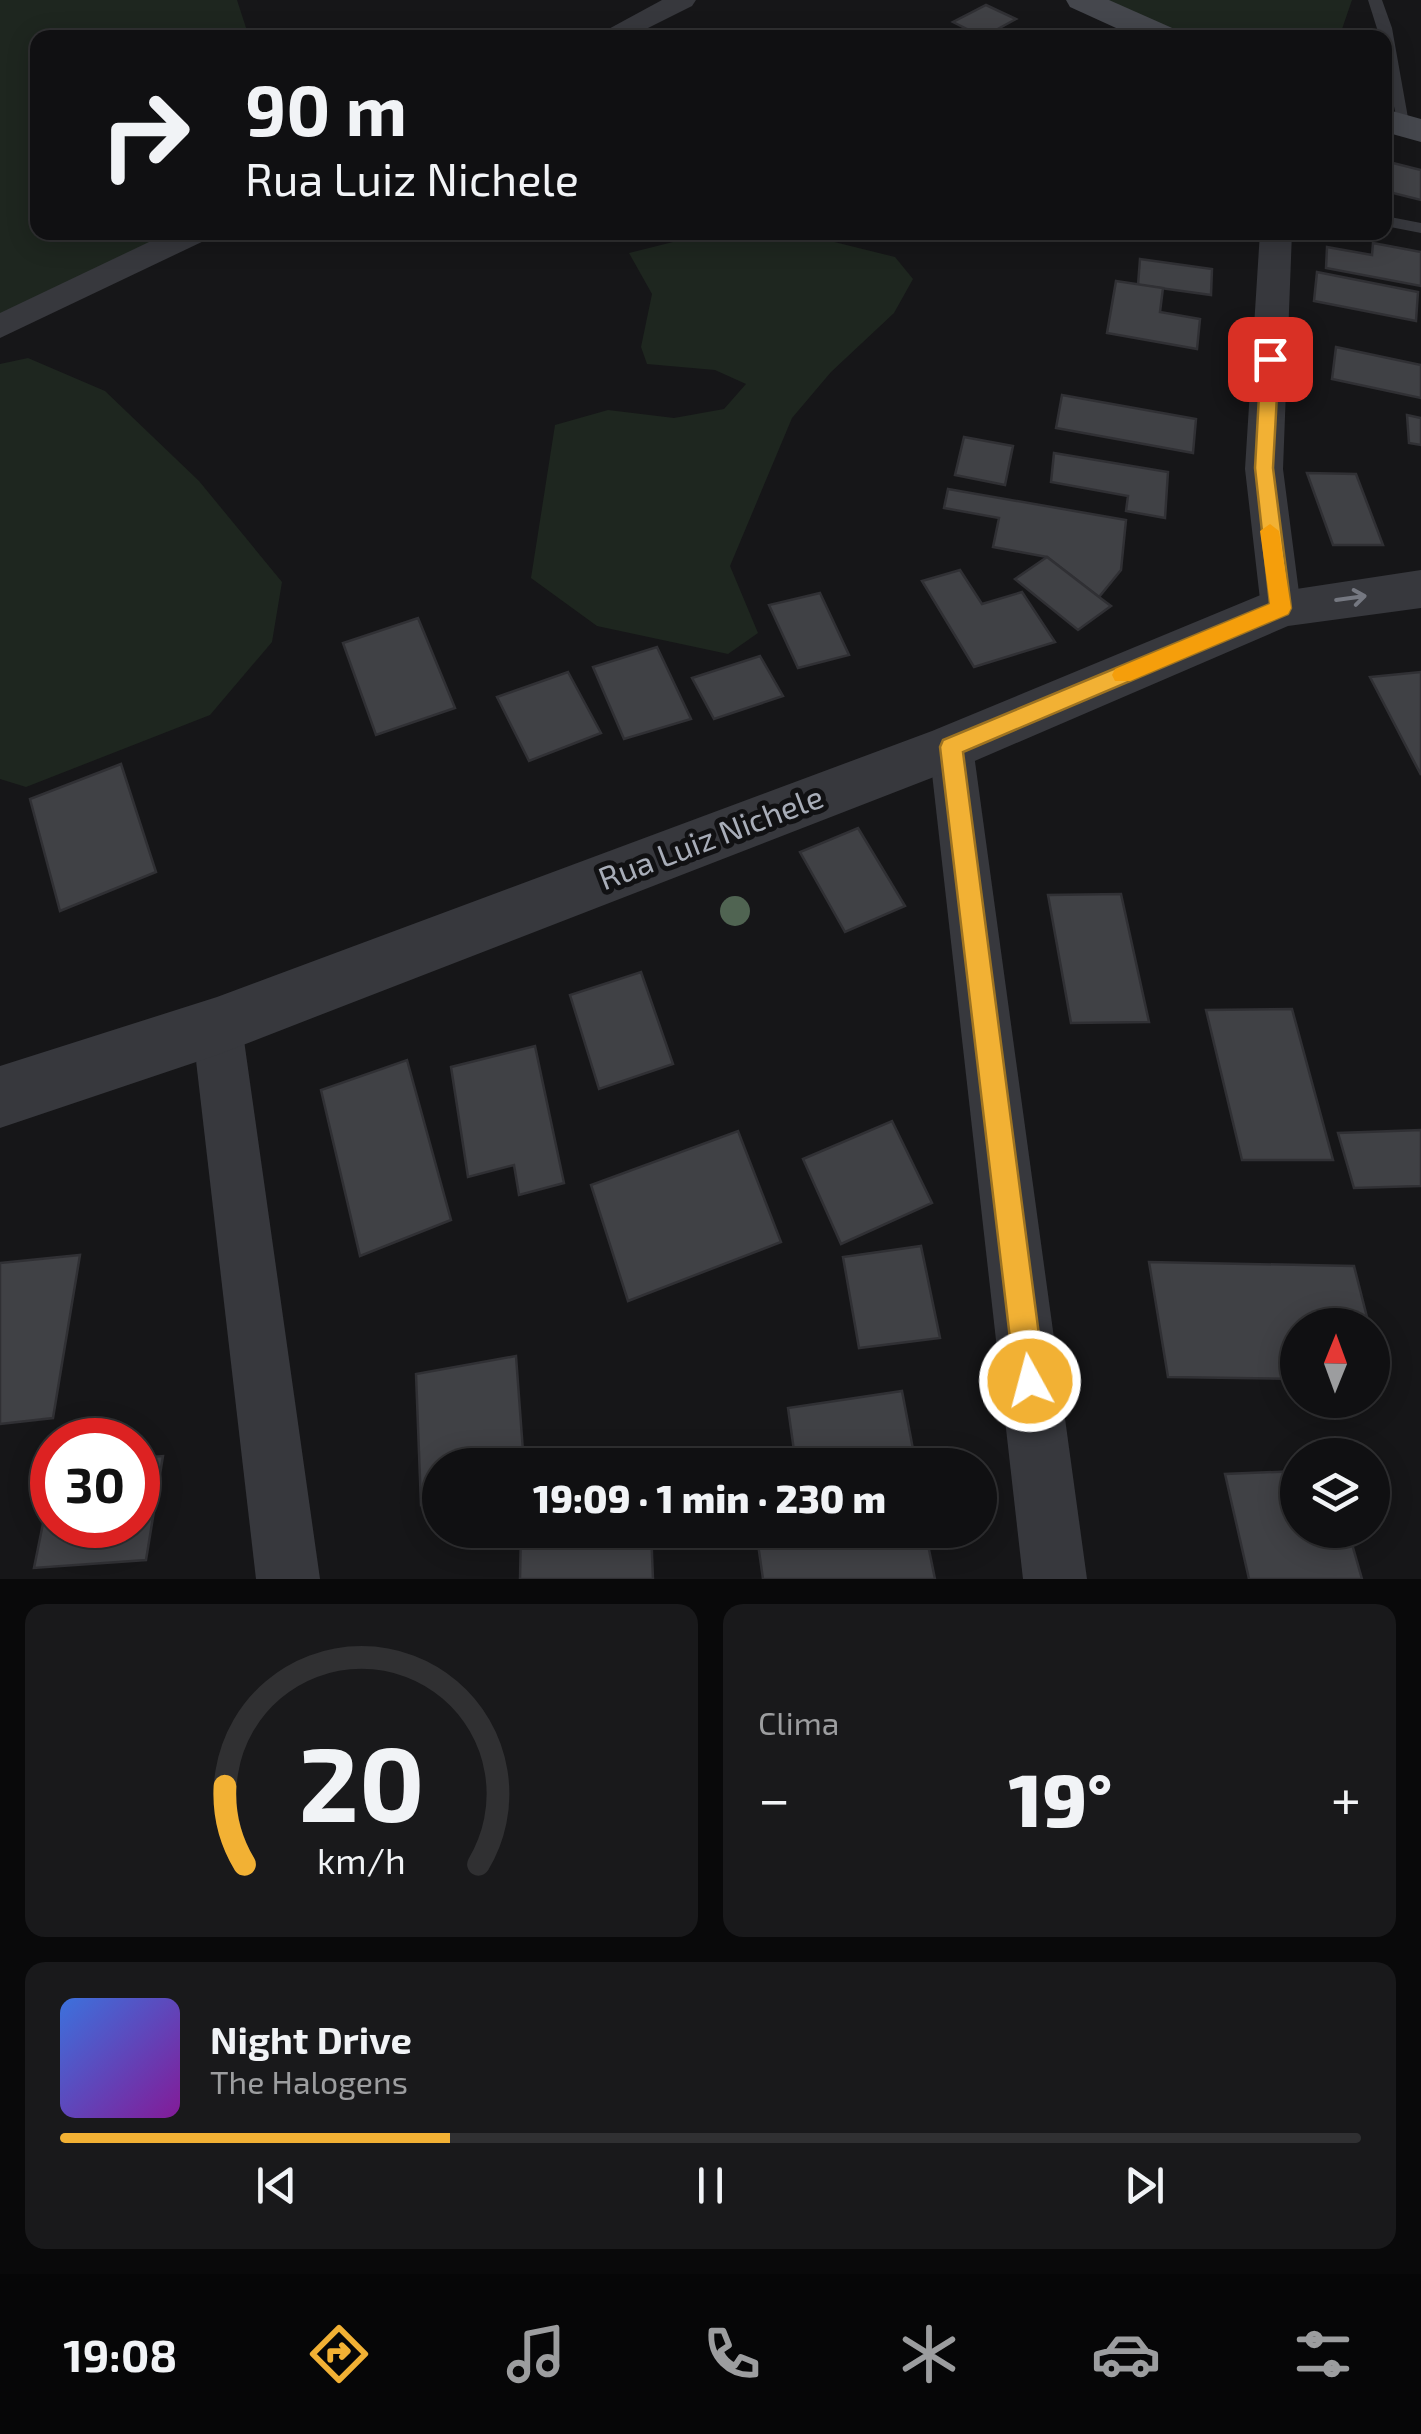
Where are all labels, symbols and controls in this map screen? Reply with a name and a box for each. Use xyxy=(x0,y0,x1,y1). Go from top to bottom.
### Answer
text: 90 m xyxy=(245,66,407,150)
icon: right xyxy=(80,70,210,200)
text: Rua Luiz Nichele xyxy=(245,151,579,205)
pin xyxy=(1228,317,1313,402)
icon: arrive xyxy=(1243,332,1298,387)
one-way arrow xyxy=(1334,589,1367,607)
street label: Rua Luiz Nichele xyxy=(593,776,828,896)
north arrow xyxy=(1280,1308,1390,1418)
map controls xyxy=(1280,1308,1390,1548)
position arrow xyxy=(978,1329,1082,1433)
speed limit sign: 30 xyxy=(30,1418,160,1548)
button: layers xyxy=(1280,1438,1390,1548)
text: 19:09 · 1 min · 230 m xyxy=(533,1475,886,1521)
text: Clima xyxy=(758,1703,839,1741)
text: 20 xyxy=(298,1718,425,1843)
text: 19° xyxy=(1008,1752,1112,1842)
text: − xyxy=(758,1764,790,1830)
text: + xyxy=(1331,1764,1361,1830)
text: km/h xyxy=(317,1838,406,1881)
text: Night Drive xyxy=(210,2016,412,2062)
text: The Halogens xyxy=(210,2062,408,2100)
icon: previous xyxy=(249,2158,304,2213)
icon: pause xyxy=(683,2158,738,2213)
icon: next xyxy=(1117,2158,1172,2213)
icon: directions xyxy=(304,2319,374,2389)
icon: music xyxy=(501,2319,571,2389)
icon: phone xyxy=(697,2319,767,2389)
icon: climate xyxy=(894,2319,964,2389)
icon: car xyxy=(1091,2319,1161,2389)
icon: filters xyxy=(1288,2319,1358,2389)
text: 19:08 xyxy=(63,2327,177,2381)

